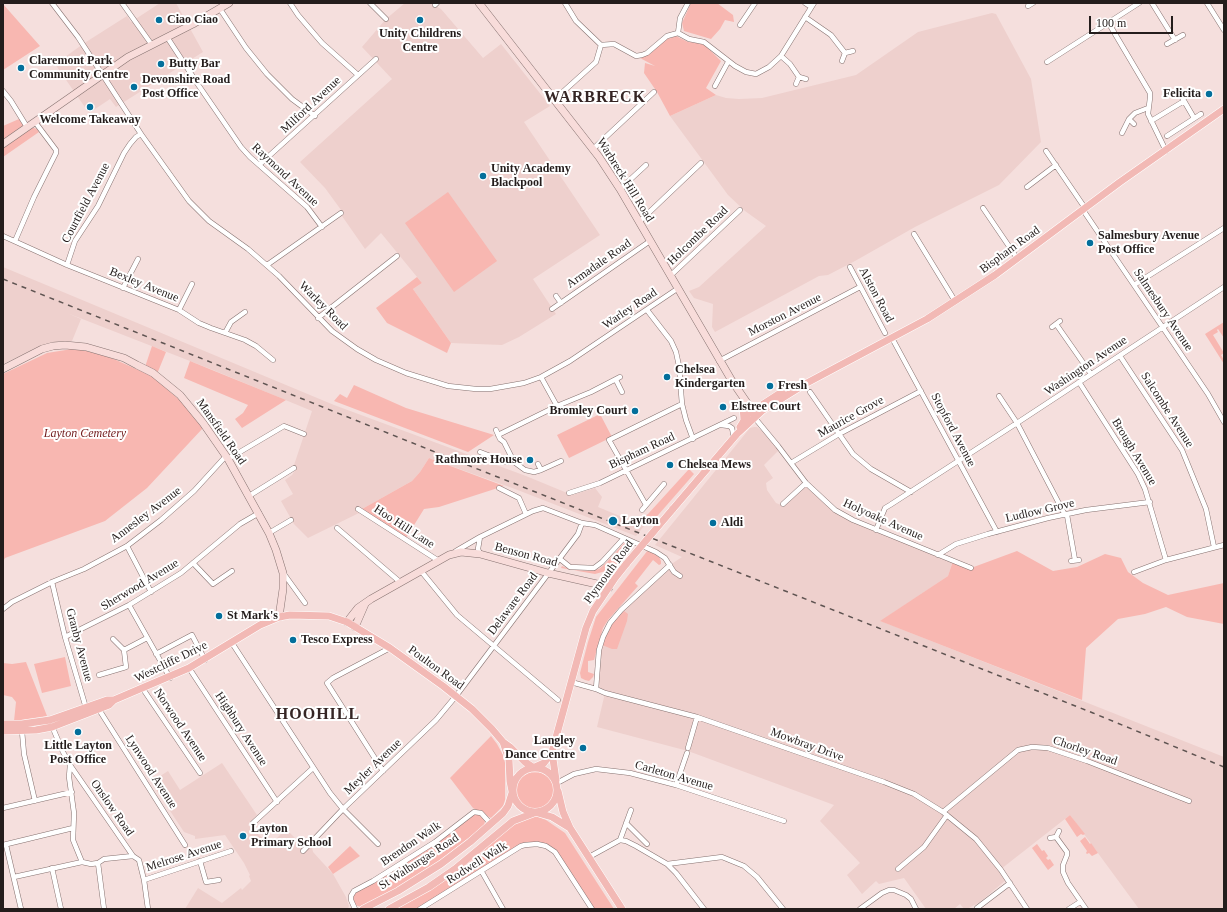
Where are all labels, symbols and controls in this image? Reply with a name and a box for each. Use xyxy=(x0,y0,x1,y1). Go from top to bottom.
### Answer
scale bar xyxy=(1091,8,1175,34)
place label: Ciao Ciao xyxy=(167,13,218,27)
marker: Ciao Ciao xyxy=(154,15,164,25)
marker: Unity Childrens Centre xyxy=(415,15,425,25)
text: 100 m xyxy=(1096,16,1126,30)
place label: Unity Childrens Centre xyxy=(379,27,461,55)
place label: Claremont Park Community Centre xyxy=(29,54,128,82)
place label: Butty Bar xyxy=(169,57,220,71)
marker: Butty Bar xyxy=(156,59,166,69)
marker: Claremont Park Community Centre xyxy=(16,63,26,73)
place label: Devonshire Road Post Office xyxy=(142,73,230,101)
street label: Milford Avenue xyxy=(278,74,344,136)
marker: Devonshire Road Post Office xyxy=(129,82,139,92)
place label: Felicita xyxy=(1163,87,1201,101)
district label: WARBRECK xyxy=(544,88,646,108)
marker: Felicita xyxy=(1204,89,1214,99)
marker: Welcome Takeaway xyxy=(85,102,95,112)
place label: Welcome Takeaway xyxy=(39,113,141,127)
street label: Warbreck Hill Road xyxy=(593,135,657,225)
street label: Raymond Avenue xyxy=(249,140,321,210)
street label: Courtfield Avenue xyxy=(59,160,113,246)
place label: Unity Academy Blackpool xyxy=(491,162,571,190)
marker: Unity Academy Blackpool xyxy=(478,171,488,181)
street label: Holcombe Road xyxy=(665,204,731,268)
street label: Bispham Road xyxy=(977,223,1043,277)
place label: Salmesbury Avenue Post Office xyxy=(1098,229,1199,257)
street label: Armadale Road xyxy=(564,236,634,292)
marker: Salmesbury Avenue Post Office xyxy=(1085,238,1095,248)
street label: Bexley Avenue xyxy=(107,265,181,305)
street label: Alston Road xyxy=(855,265,897,325)
street label: Salmesbury Avenue xyxy=(1130,266,1196,354)
street label: Warley Road xyxy=(296,279,350,333)
street label: Warley Road xyxy=(600,286,660,332)
street label: Morston Avenue xyxy=(746,290,824,340)
street label: Washington Avenue xyxy=(1042,333,1130,399)
place label: Chelsea Kindergarten xyxy=(675,363,745,391)
street label: Salcombe Avenue xyxy=(1137,370,1197,450)
marker: Chelsea Kindergarten xyxy=(662,372,672,382)
place label: Fresh xyxy=(778,379,807,393)
marker: Fresh xyxy=(765,381,775,391)
street label: Stopford Avenue xyxy=(928,391,978,469)
street label: Maurice Grove xyxy=(816,393,886,441)
street label: Mansfield Road xyxy=(193,396,249,468)
place label: Elstree Court xyxy=(731,400,800,414)
marker: Elstree Court xyxy=(718,402,728,412)
place label: Bromley Court xyxy=(550,404,627,418)
marker: Bromley Court xyxy=(630,406,640,416)
street label: Brough Avenue xyxy=(1108,416,1160,488)
park label: Layton Cemetery xyxy=(44,427,126,441)
street label: Bispham Road xyxy=(607,429,677,473)
place label: Rathmore House xyxy=(435,453,522,467)
marker: Rathmore House xyxy=(525,455,535,465)
place label: Chelsea Mews xyxy=(678,458,751,472)
marker: Chelsea Mews xyxy=(665,460,675,470)
street label: Annesley Avenue xyxy=(108,484,184,546)
street label: Holyoake Avenue xyxy=(841,496,925,544)
street label: Ludlow Grove xyxy=(1004,496,1076,526)
street label: Hoo Hill Lane xyxy=(371,502,437,552)
place label: Layton xyxy=(622,514,659,528)
marker: Layton xyxy=(607,515,619,527)
place label: Aldi xyxy=(721,516,743,530)
marker: Aldi xyxy=(708,518,718,528)
street label: Plymouth Road xyxy=(581,537,637,607)
street label: Benson Road xyxy=(493,540,559,570)
street label: Sherwood Avenue xyxy=(99,556,181,614)
street label: Delaware Road xyxy=(485,570,541,638)
street label: Granby Avenue xyxy=(62,607,96,683)
place label: St Mark's xyxy=(227,609,278,623)
marker: St Mark's xyxy=(214,611,224,621)
place label: Tesco Express xyxy=(301,633,373,647)
marker: Tesco Express xyxy=(288,635,298,645)
street label: Westcliffe Drive xyxy=(132,638,210,686)
street label: Poulton Road xyxy=(405,643,467,693)
street label: Norwood Avenue xyxy=(150,686,210,764)
street label: Highbury Avenue xyxy=(212,689,270,769)
district label: HOOHILL xyxy=(276,705,360,725)
street label: Mowbray Drive xyxy=(768,725,846,765)
marker: Little Layton Post Office xyxy=(73,727,83,737)
street label: Lynwood Avenue xyxy=(122,733,180,811)
street label: Chorley Road xyxy=(1051,733,1119,769)
place label: Langley Dance Centre xyxy=(505,734,575,762)
street label: Meyler Avenue xyxy=(341,736,405,798)
place label: Little Layton Post Office xyxy=(44,739,112,767)
marker: Langley Dance Centre xyxy=(578,743,588,753)
street label: Carleton Avenue xyxy=(633,758,715,794)
street label: Onslow Road xyxy=(87,777,137,839)
street label: Brendon Walk xyxy=(378,819,444,869)
place label: Layton Primary School xyxy=(251,822,331,850)
marker: Layton Primary School xyxy=(238,831,248,841)
street label: St Walburgas Road xyxy=(376,831,462,893)
street label: Melrose Avenue xyxy=(144,837,224,875)
street label: Rodwell Walk xyxy=(444,839,510,887)

